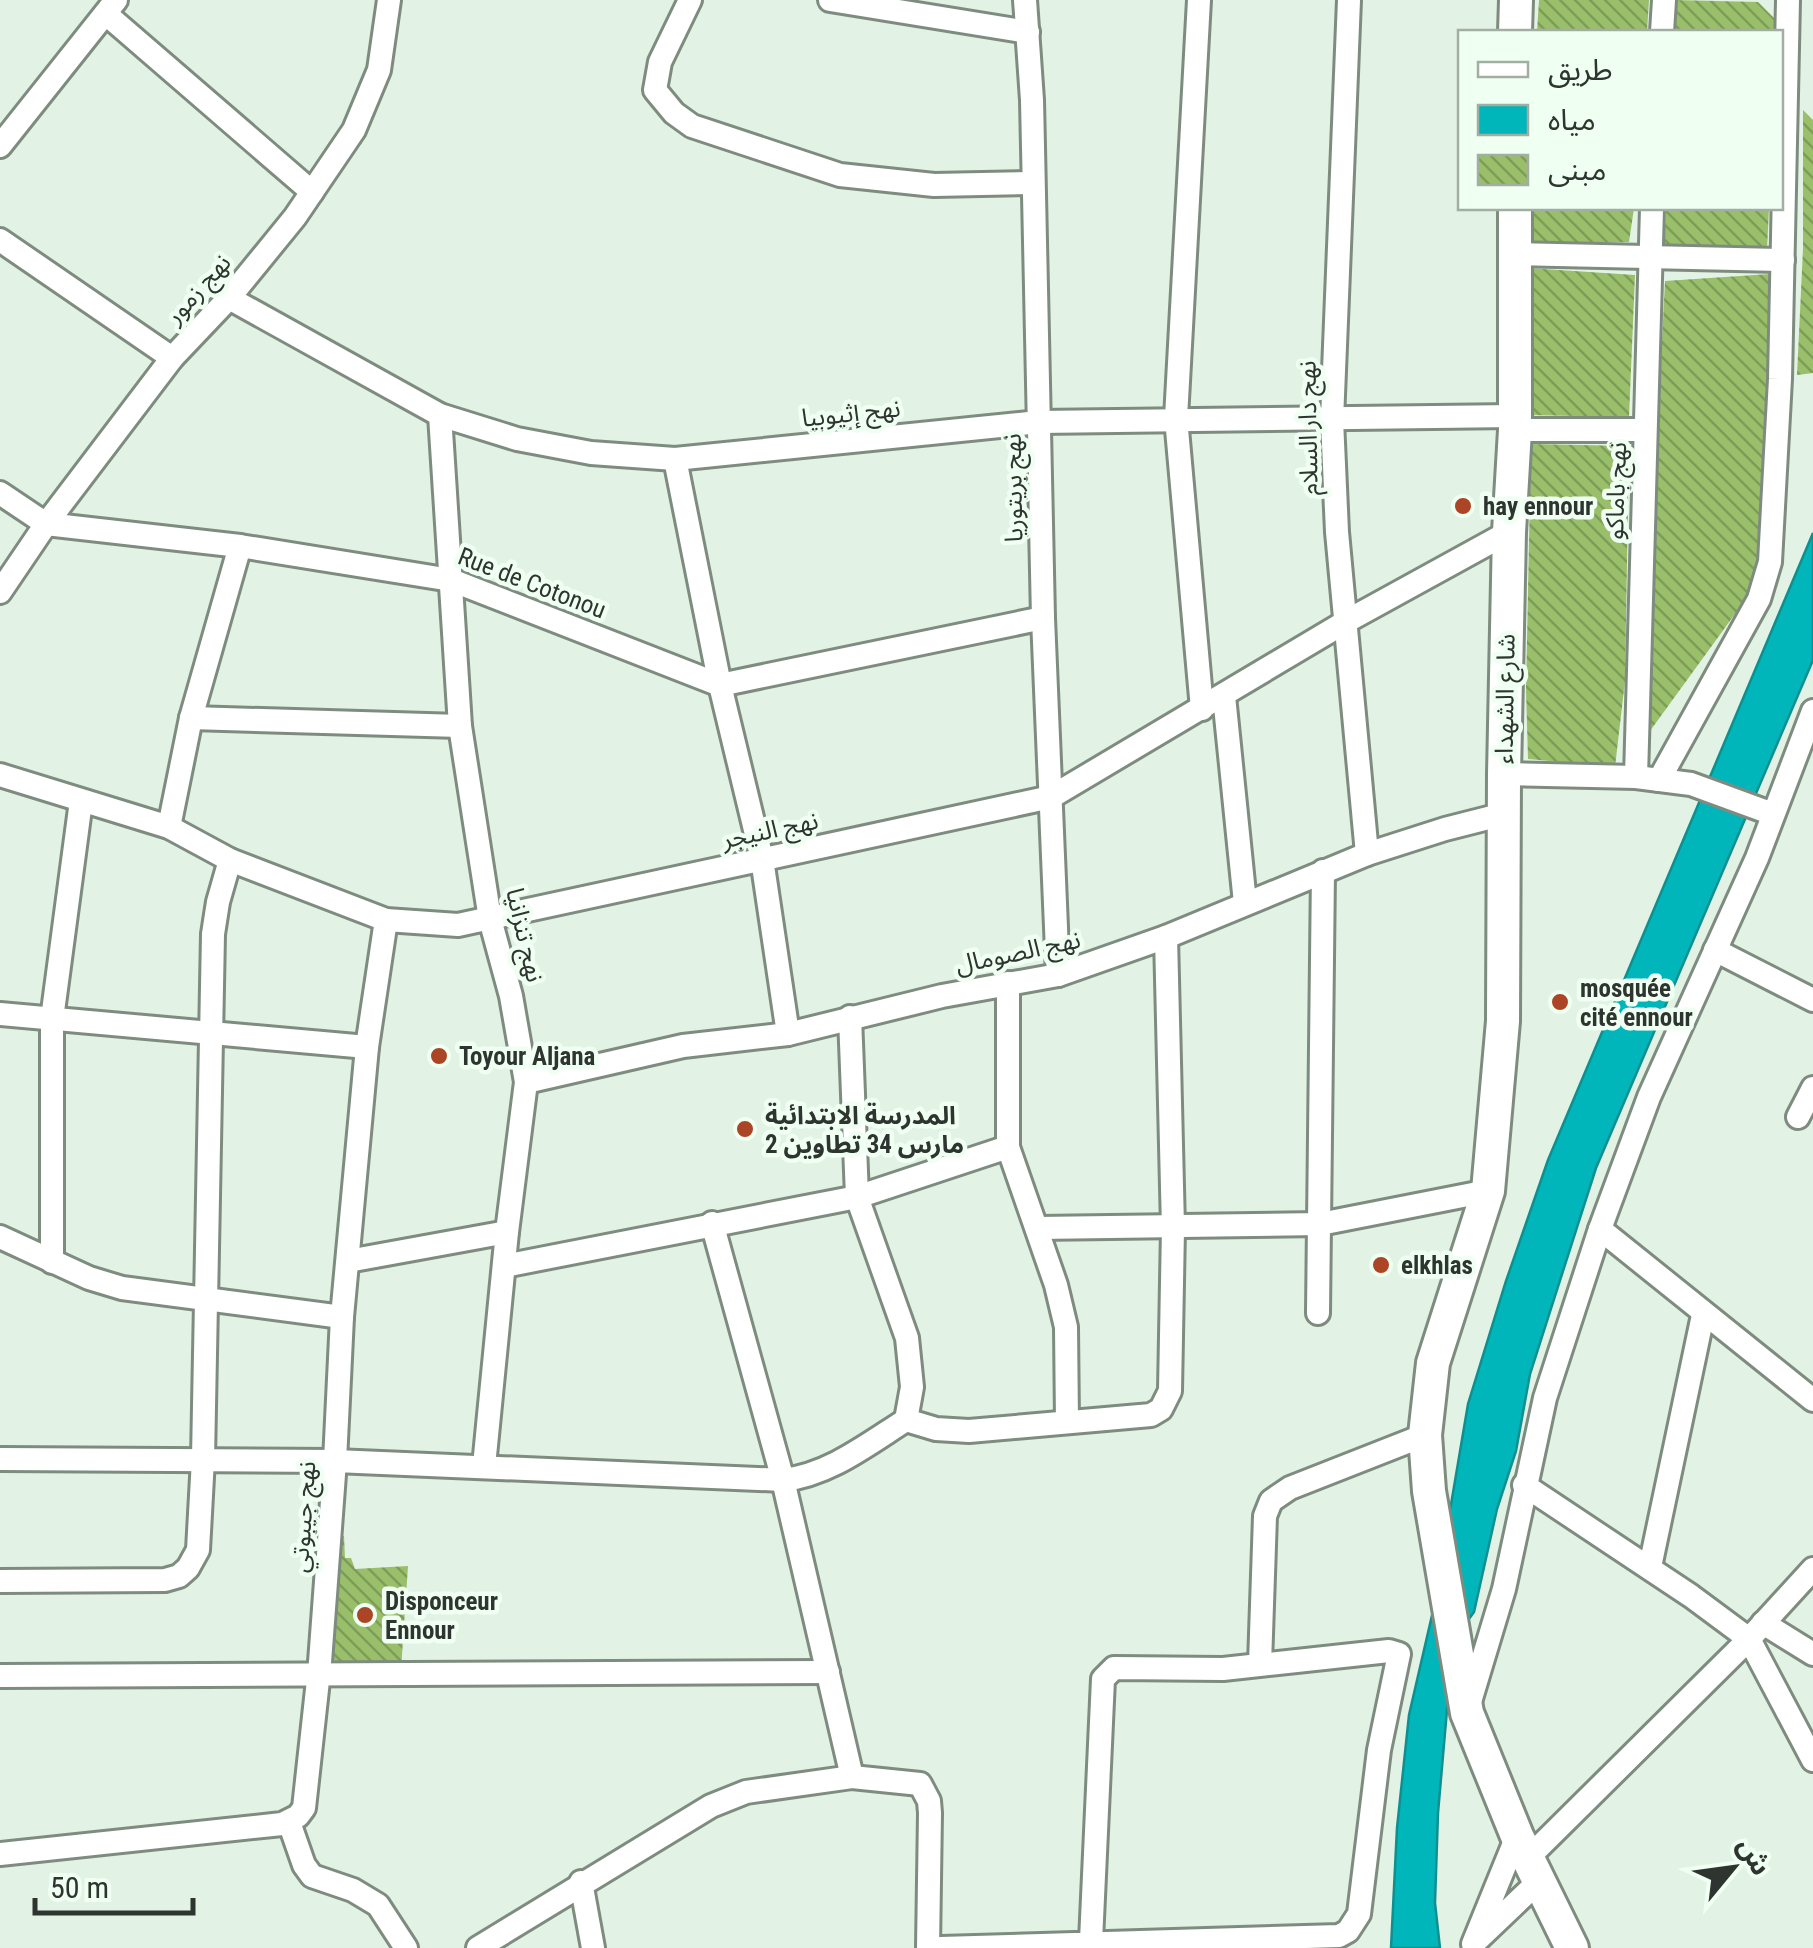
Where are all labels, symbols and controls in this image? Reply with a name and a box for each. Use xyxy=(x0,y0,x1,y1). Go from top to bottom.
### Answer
legend xyxy=(1458,30,1783,210)
text: طريق xyxy=(1548,52,1613,88)
text: مياه xyxy=(1548,102,1596,137)
text: مبنى xyxy=(1548,152,1606,187)
street label: نهج زمور xyxy=(159,248,240,333)
street label: نهج دار السلام xyxy=(1292,360,1329,496)
street label: نهج إثيوبيا xyxy=(800,393,902,437)
street label: نهج بريتوريا xyxy=(998,433,1032,543)
street label: نهج باماكو xyxy=(1600,442,1636,541)
place label: hay ennour xyxy=(1483,492,1593,521)
marker: hay ennour xyxy=(1452,495,1474,517)
street label: Rue de Cotonou xyxy=(454,542,610,624)
street label: شارع الشهداء xyxy=(1489,634,1525,765)
street label: نهج النيجر xyxy=(718,806,822,858)
street label: نهج تنزانيا xyxy=(496,885,550,986)
street label: نهج الصومال xyxy=(953,925,1084,983)
place label: mosquée cité ennour xyxy=(1580,974,1693,1032)
marker: mosquée cité ennour xyxy=(1549,991,1571,1013)
place label: Toyour Aljana xyxy=(459,1042,595,1071)
marker: Toyour Aljana xyxy=(428,1045,450,1067)
place label: المدرسة الابتدائية 2 مارس 34 تطاوين xyxy=(765,1101,964,1159)
marker: المدرسة الابتدائية 2 مارس 34 تطاوين xyxy=(734,1118,756,1140)
place label: elkhlas xyxy=(1401,1251,1473,1280)
marker: elkhlas xyxy=(1370,1254,1392,1276)
street label: نهج جيبوتي xyxy=(285,1460,326,1574)
place label: Disponceur Ennour xyxy=(385,1587,498,1645)
marker: Disponceur Ennour xyxy=(354,1604,376,1626)
north arrow xyxy=(1683,1818,1783,1918)
text: ش xyxy=(1731,1831,1778,1881)
scale bar xyxy=(35,1853,192,1915)
text: 50 m xyxy=(50,1870,109,1905)

